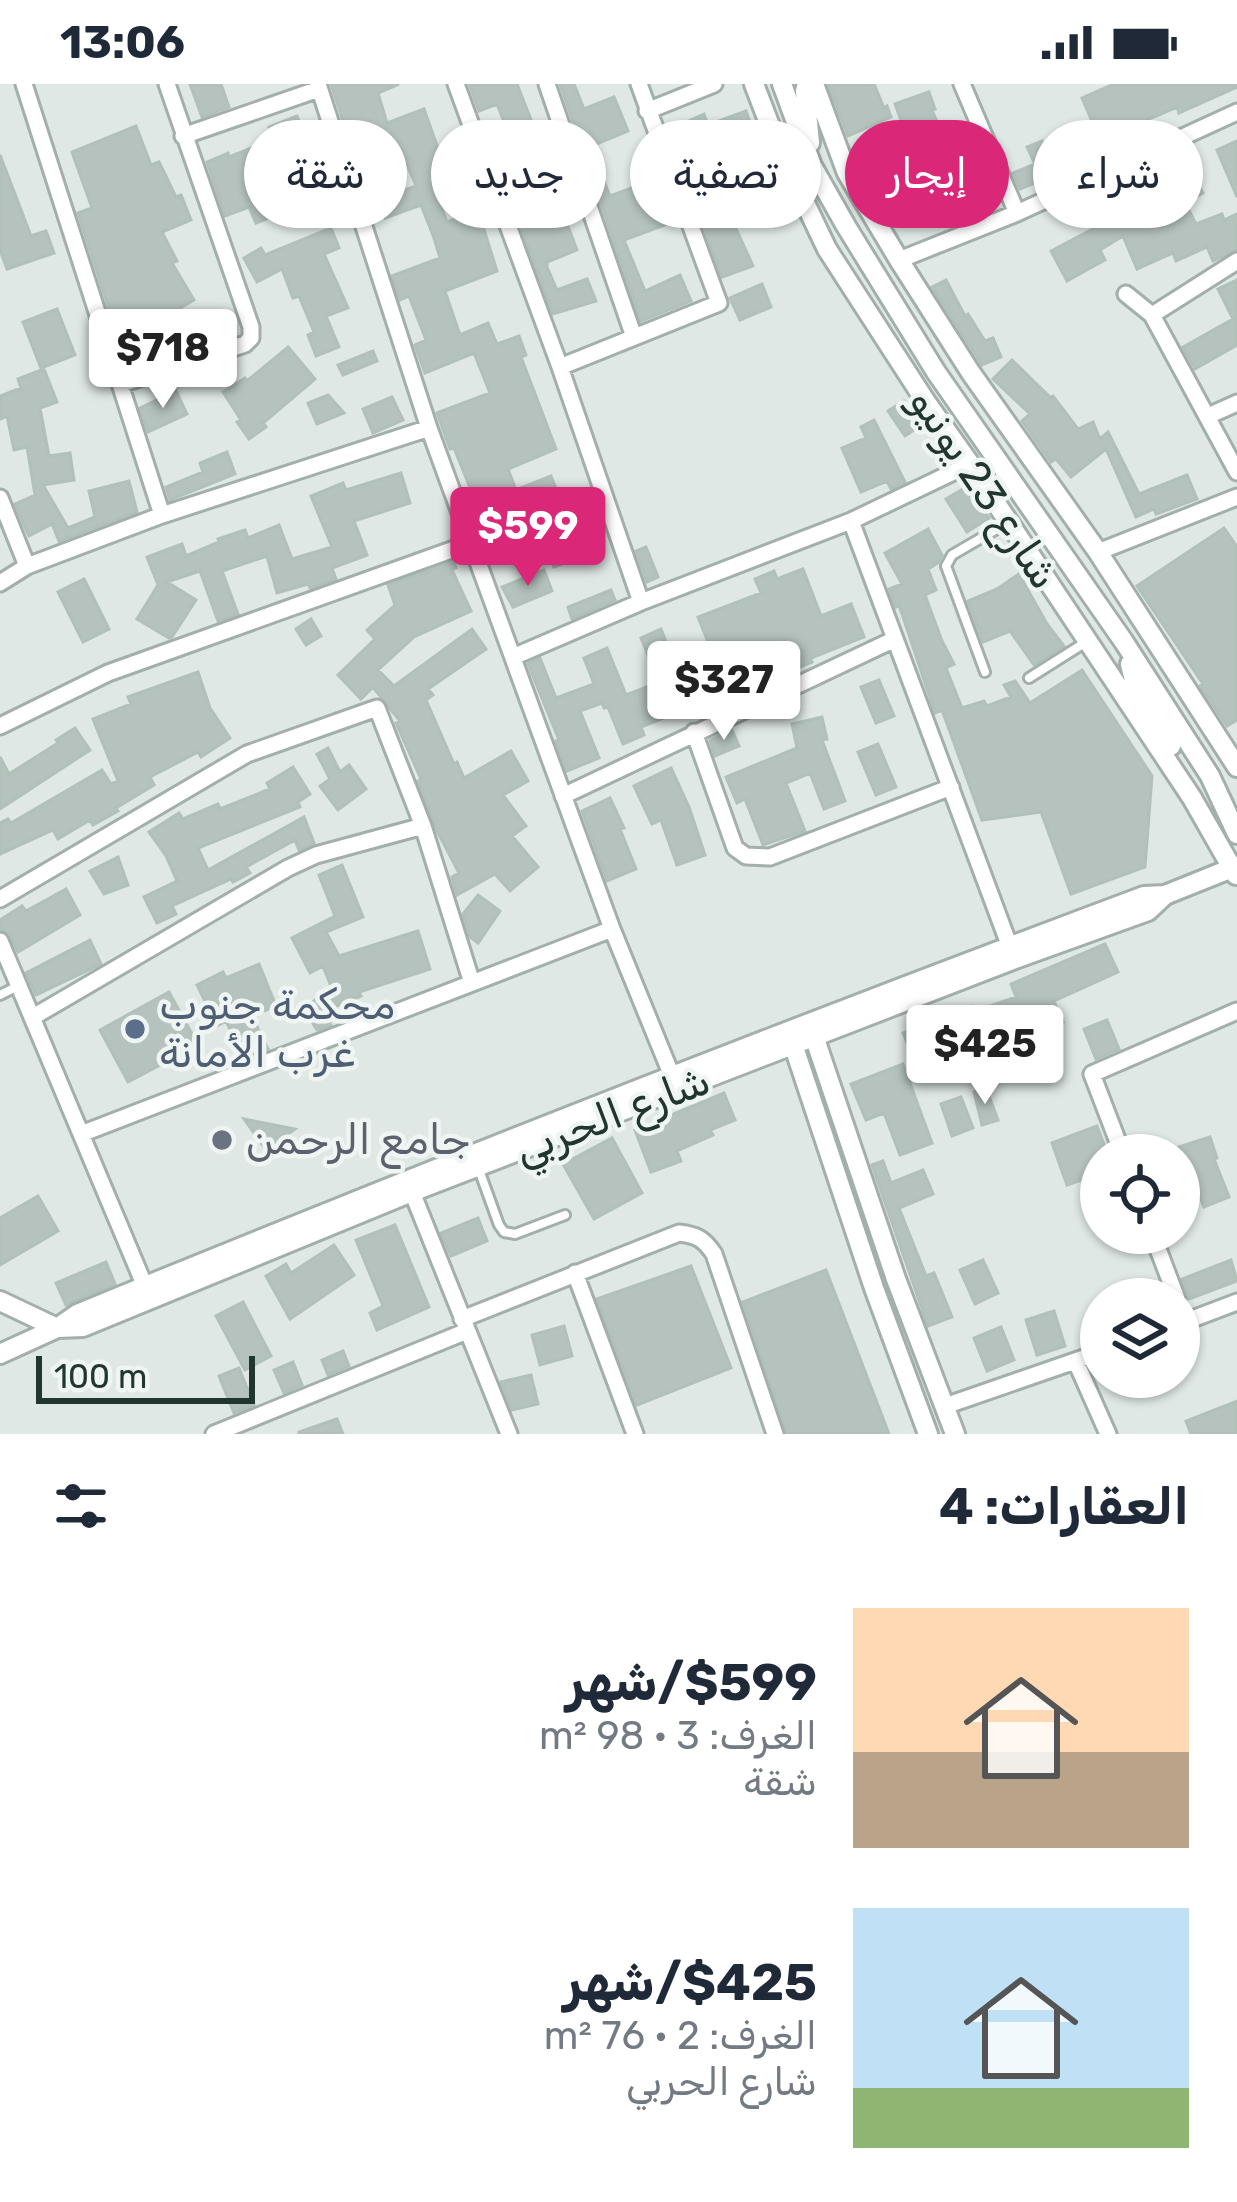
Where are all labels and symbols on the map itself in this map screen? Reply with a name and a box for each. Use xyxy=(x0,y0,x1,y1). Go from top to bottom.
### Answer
pin: $718 xyxy=(92,309,234,411)
street label: شارع 23 يونيو xyxy=(895,378,1070,601)
pin: $599 xyxy=(457,487,599,589)
pin: $327 xyxy=(653,641,795,743)
place label: محكمة جنوب غرب الأمانة xyxy=(159,980,395,1078)
pin: $425 xyxy=(914,1005,1056,1107)
marker: محكمة جنوب غرب الأمانة xyxy=(122,1016,148,1042)
street label: شارع الحربي xyxy=(507,1055,719,1181)
place label: جامع الرحمن xyxy=(246,1115,470,1170)
marker: جامع الرحمن xyxy=(209,1127,235,1153)
scale bar xyxy=(36,1350,255,1403)

